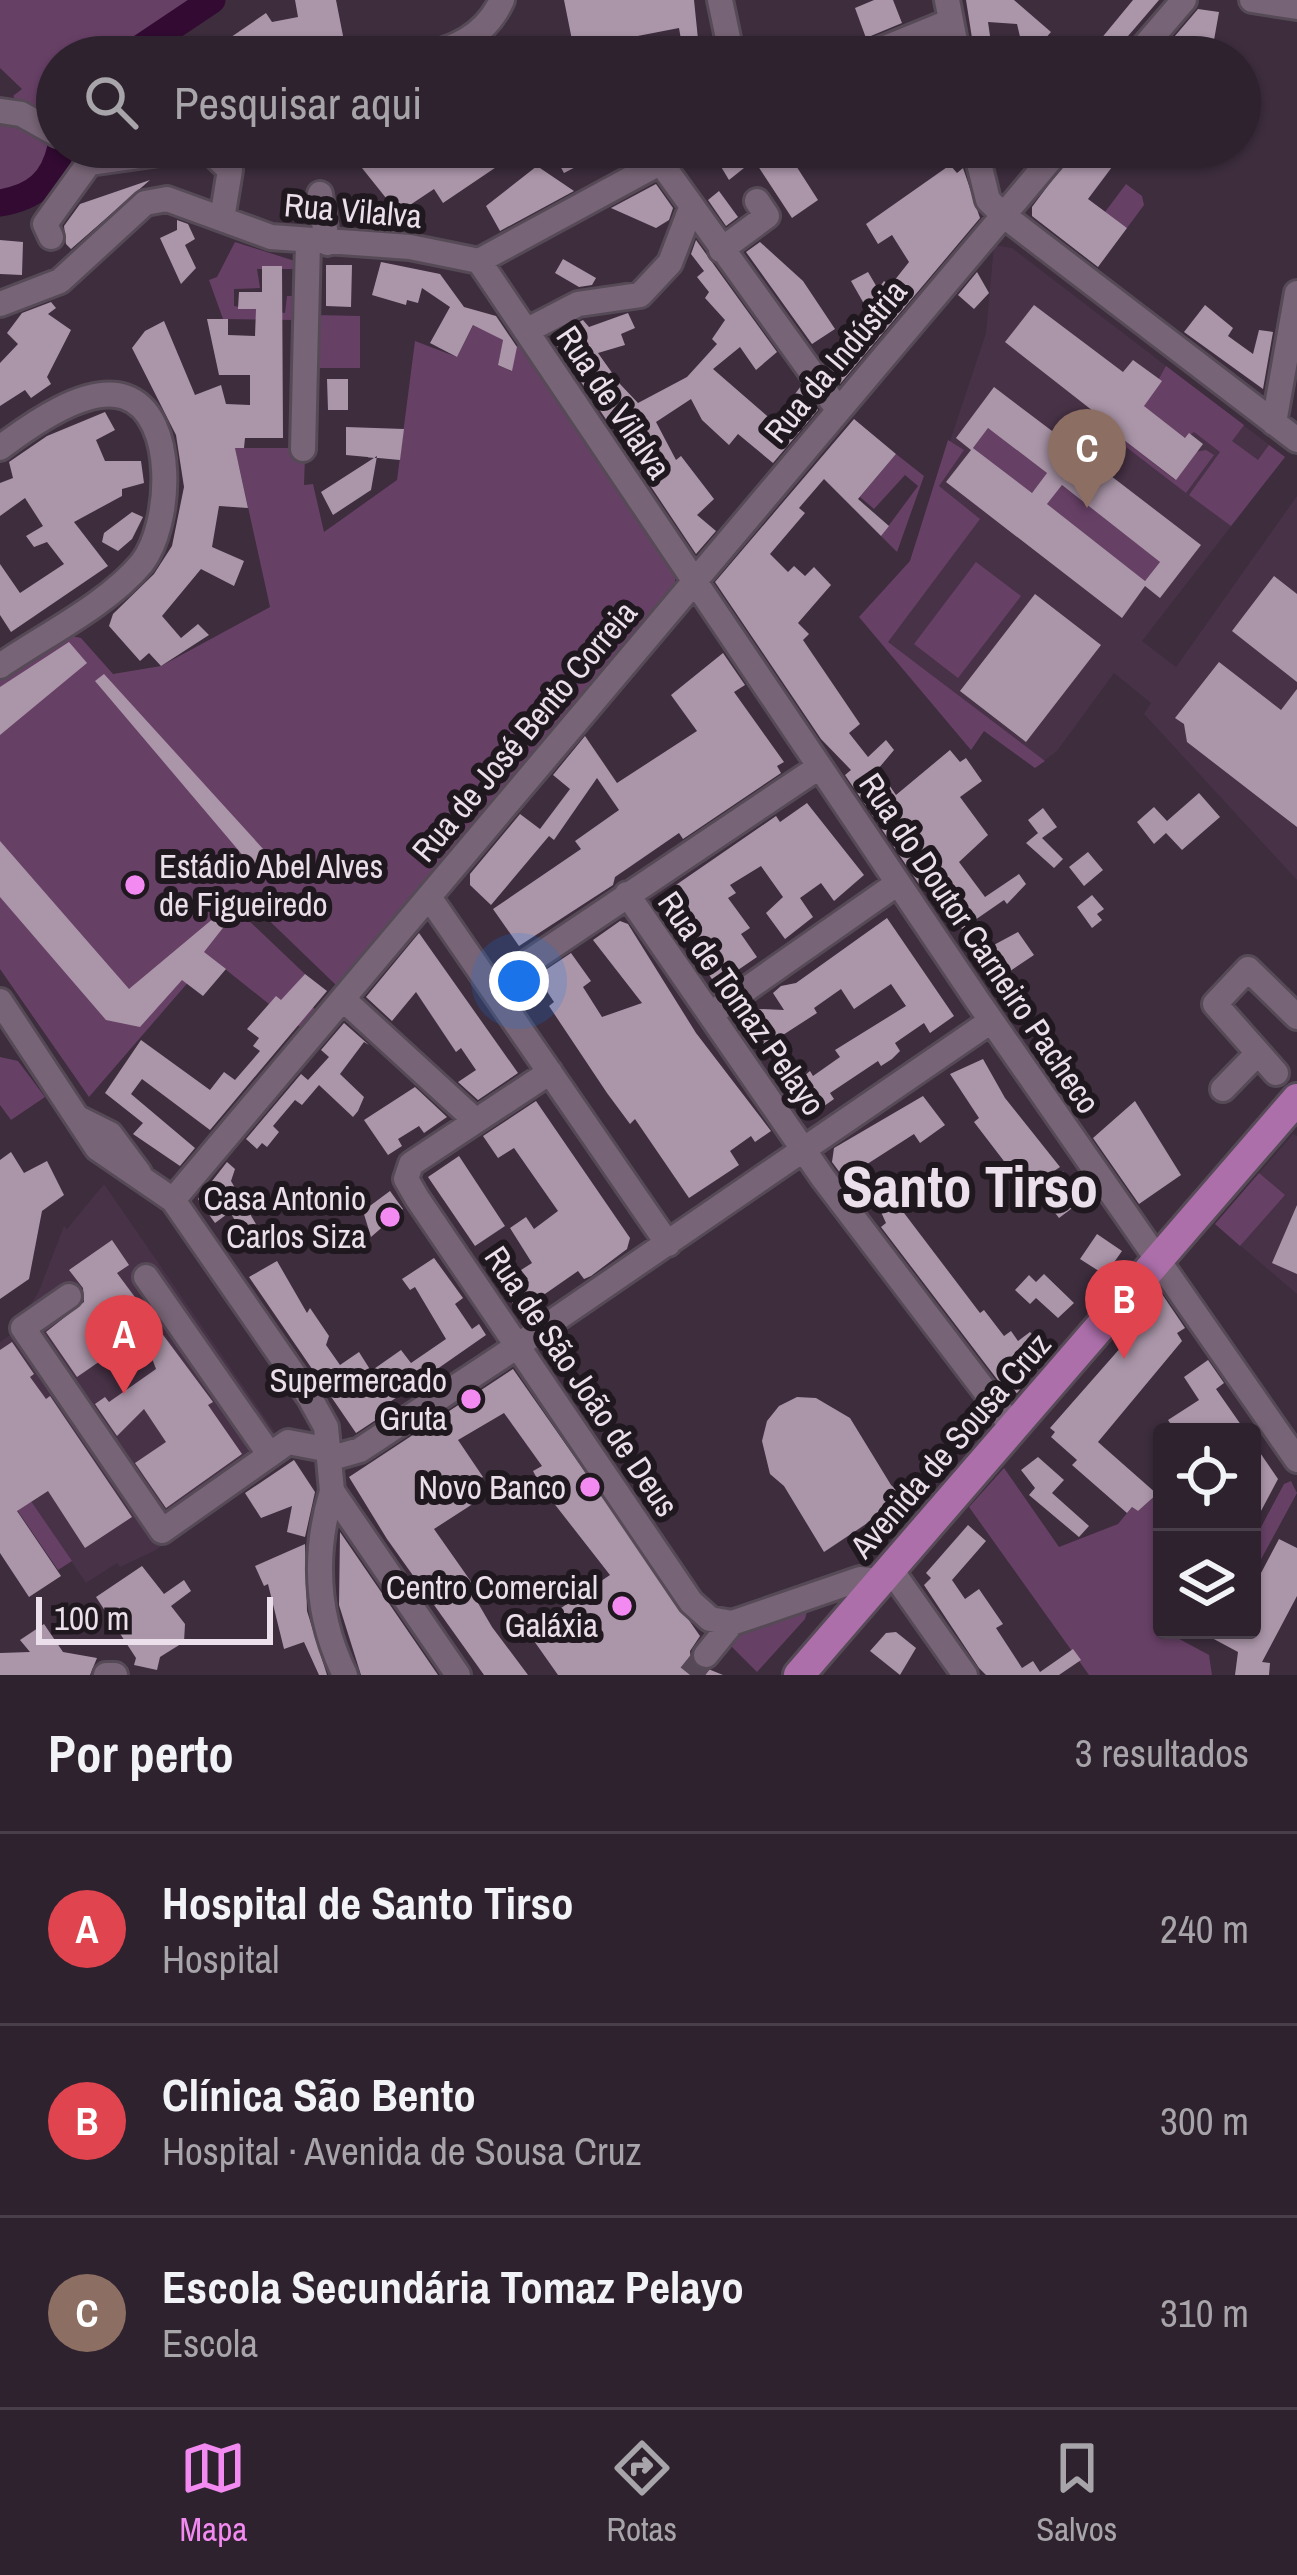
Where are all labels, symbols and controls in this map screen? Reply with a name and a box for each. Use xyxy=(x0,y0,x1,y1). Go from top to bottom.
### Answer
search box xyxy=(36,36,1261,168)
icon: search xyxy=(78,69,144,135)
text: Pesquisar aqui xyxy=(174,72,422,133)
street label: Rua Vilalva xyxy=(282,182,424,238)
street label: Rua da Indústria xyxy=(754,270,916,452)
street label: Rua de Vilalva xyxy=(547,317,681,487)
pin: C xyxy=(1048,409,1126,508)
street label: Rua de José Bento Correia xyxy=(402,591,646,871)
street label: Rua do Doutor Carneiro Pacheco xyxy=(849,764,1111,1122)
place label: Estádio Abel Alves de Figueiredo xyxy=(159,844,383,926)
marker: Estádio Abel Alves de Figueiredo xyxy=(122,872,148,898)
street label: Rua de Tomaz Pelayo xyxy=(648,882,836,1124)
your location xyxy=(489,951,549,1011)
district label: Santo Tirso xyxy=(842,1148,1098,1225)
place label: Casa Antonio Carlos Siza xyxy=(204,1176,366,1258)
marker: Casa Antonio Carlos Siza xyxy=(377,1204,403,1230)
street label: Rua de São João de Deus xyxy=(475,1237,689,1525)
pin: B xyxy=(1085,1260,1163,1359)
pin: A xyxy=(85,1295,163,1394)
street label: Avenida de Sousa Cruz xyxy=(839,1323,1060,1568)
place label: Supermercado Gruta xyxy=(270,1358,447,1440)
marker: Supermercado Gruta xyxy=(458,1386,484,1412)
map controls xyxy=(1153,1423,1261,1639)
button: locate xyxy=(1153,1423,1261,1531)
place label: Novo Banco xyxy=(419,1465,566,1509)
marker: Novo Banco xyxy=(577,1474,603,1500)
button: layers xyxy=(1153,1531,1261,1639)
place label: Centro Comercial Galáxia xyxy=(386,1565,598,1647)
scale bar xyxy=(36,1591,273,1644)
marker: Centro Comercial Galáxia xyxy=(609,1593,635,1619)
text: 100 m xyxy=(54,1596,129,1640)
text: Por perto xyxy=(48,1719,234,1788)
text: 3 resultados xyxy=(1075,1727,1249,1779)
text: Hospital de Santo Tirso xyxy=(162,1872,574,1933)
text: A xyxy=(75,1903,99,1955)
text: 240 m xyxy=(1160,1903,1249,1955)
text: Hospital xyxy=(162,1933,279,1985)
text: Clínica São Bento xyxy=(162,2064,476,2125)
text: B xyxy=(75,2095,99,2147)
text: 300 m xyxy=(1160,2095,1249,2147)
text: Hospital · Avenida de Sousa Cruz xyxy=(162,2125,641,2177)
text: Escola Secundária Tomaz Pelayo xyxy=(162,2256,744,2317)
text: C xyxy=(75,2287,99,2339)
text: 310 m xyxy=(1160,2287,1249,2339)
text: Escola xyxy=(162,2317,258,2369)
tab: Mapa xyxy=(180,2435,247,2551)
tab: Rotas xyxy=(606,2435,677,2551)
tab: Salvos xyxy=(1036,2435,1117,2551)

